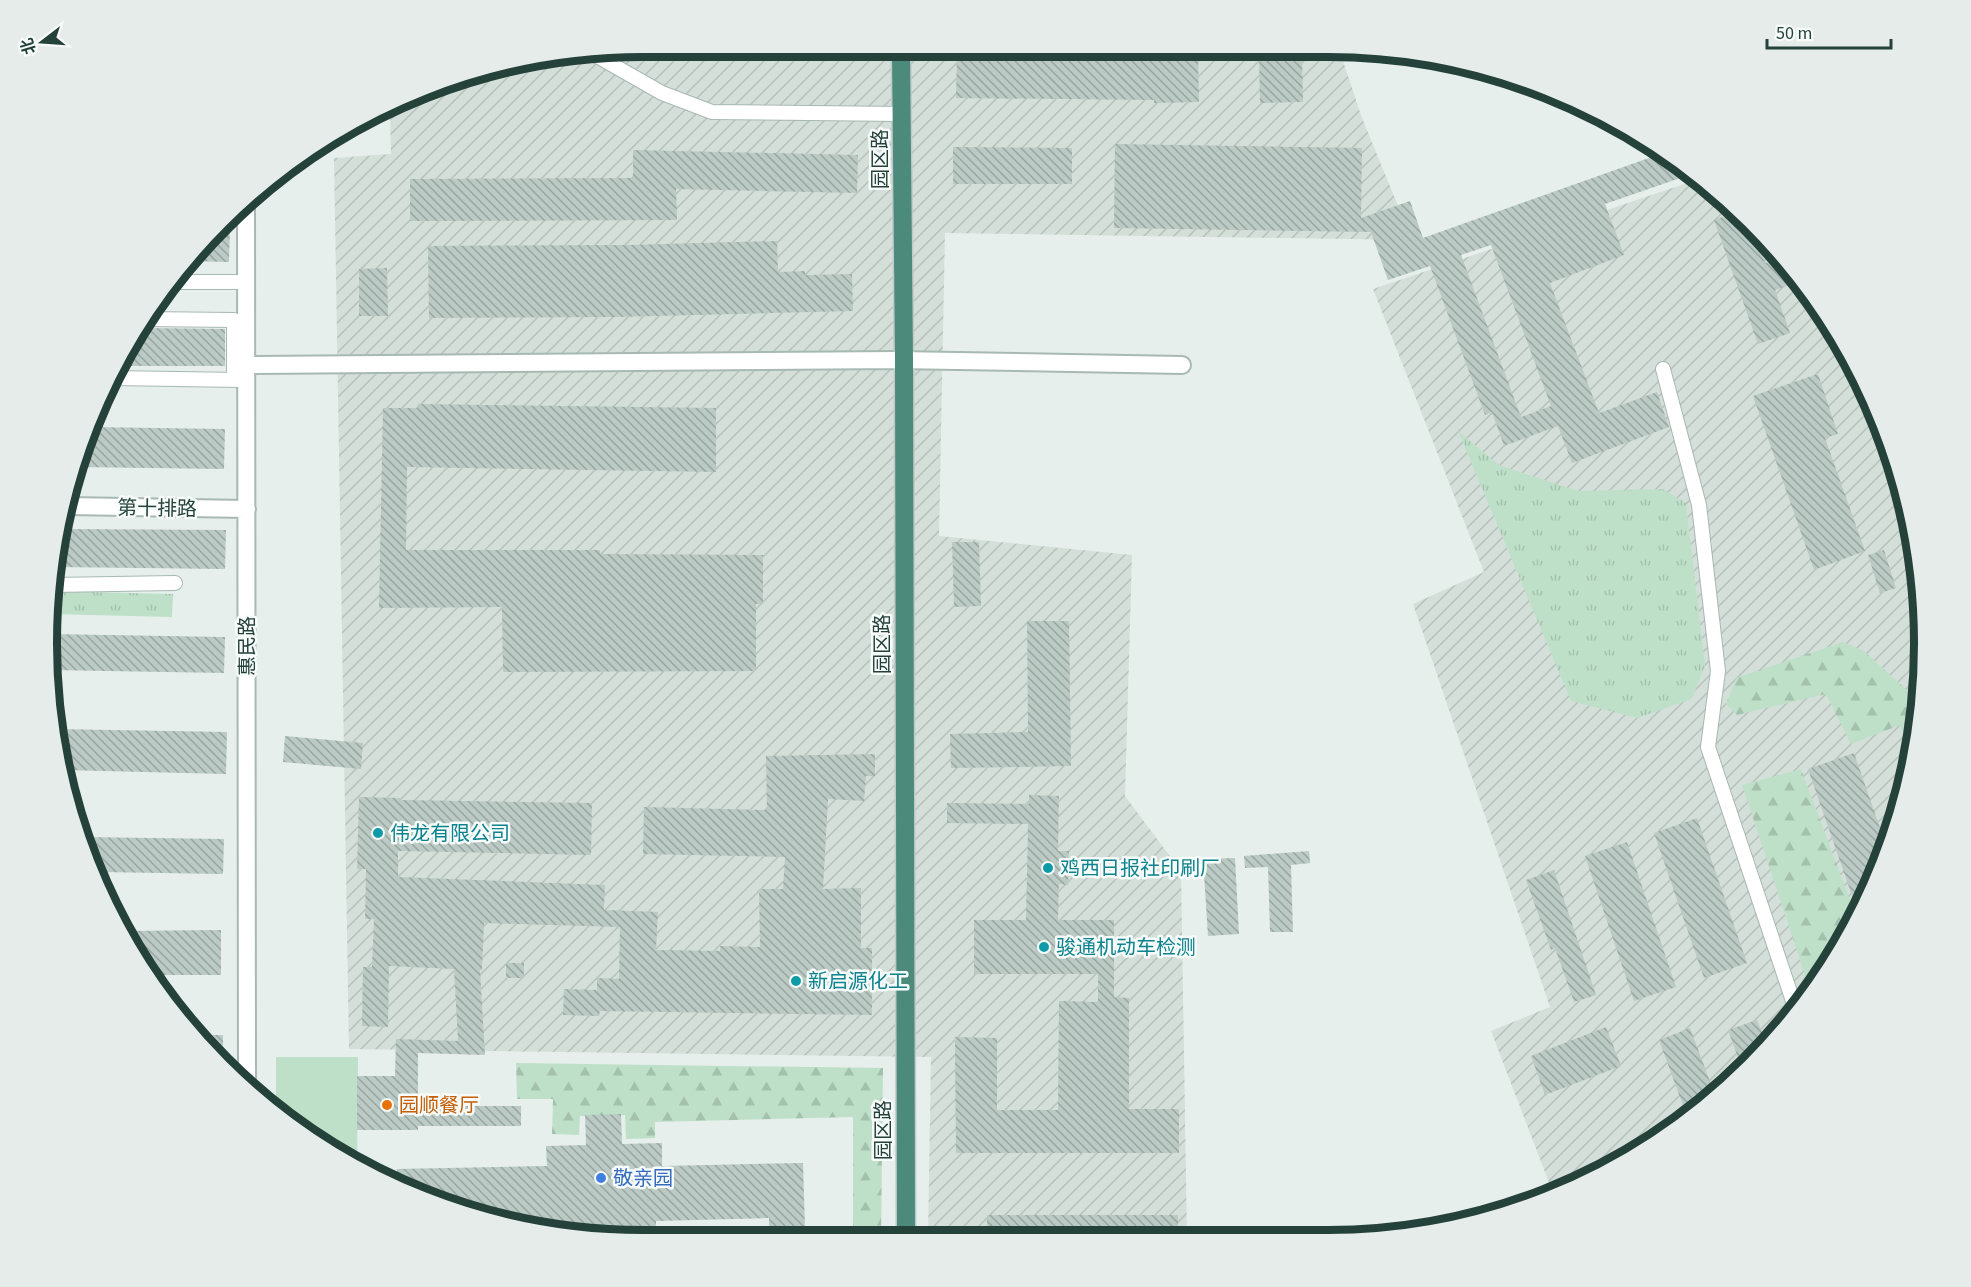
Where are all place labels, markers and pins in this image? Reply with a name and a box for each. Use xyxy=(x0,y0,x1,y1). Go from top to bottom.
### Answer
place label: 伟龙有限公司 xyxy=(390,820,510,848)
marker: 伟龙有限公司 xyxy=(371,826,385,840)
place label: 鸡西日报社印刷厂 xyxy=(1060,855,1220,883)
marker: 鸡西日报社印刷厂 xyxy=(1041,861,1055,875)
place label: 骏通机动车检测 xyxy=(1056,934,1196,962)
marker: 骏通机动车检测 xyxy=(1037,940,1051,954)
place label: 新启源化工 xyxy=(808,968,908,996)
marker: 新启源化工 xyxy=(789,974,803,988)
place label: 园顺餐厅 xyxy=(399,1092,479,1120)
marker: 园顺餐厅 xyxy=(380,1098,394,1112)
place label: 敬亲园 xyxy=(613,1165,673,1193)
marker: 敬亲园 xyxy=(594,1171,608,1185)

